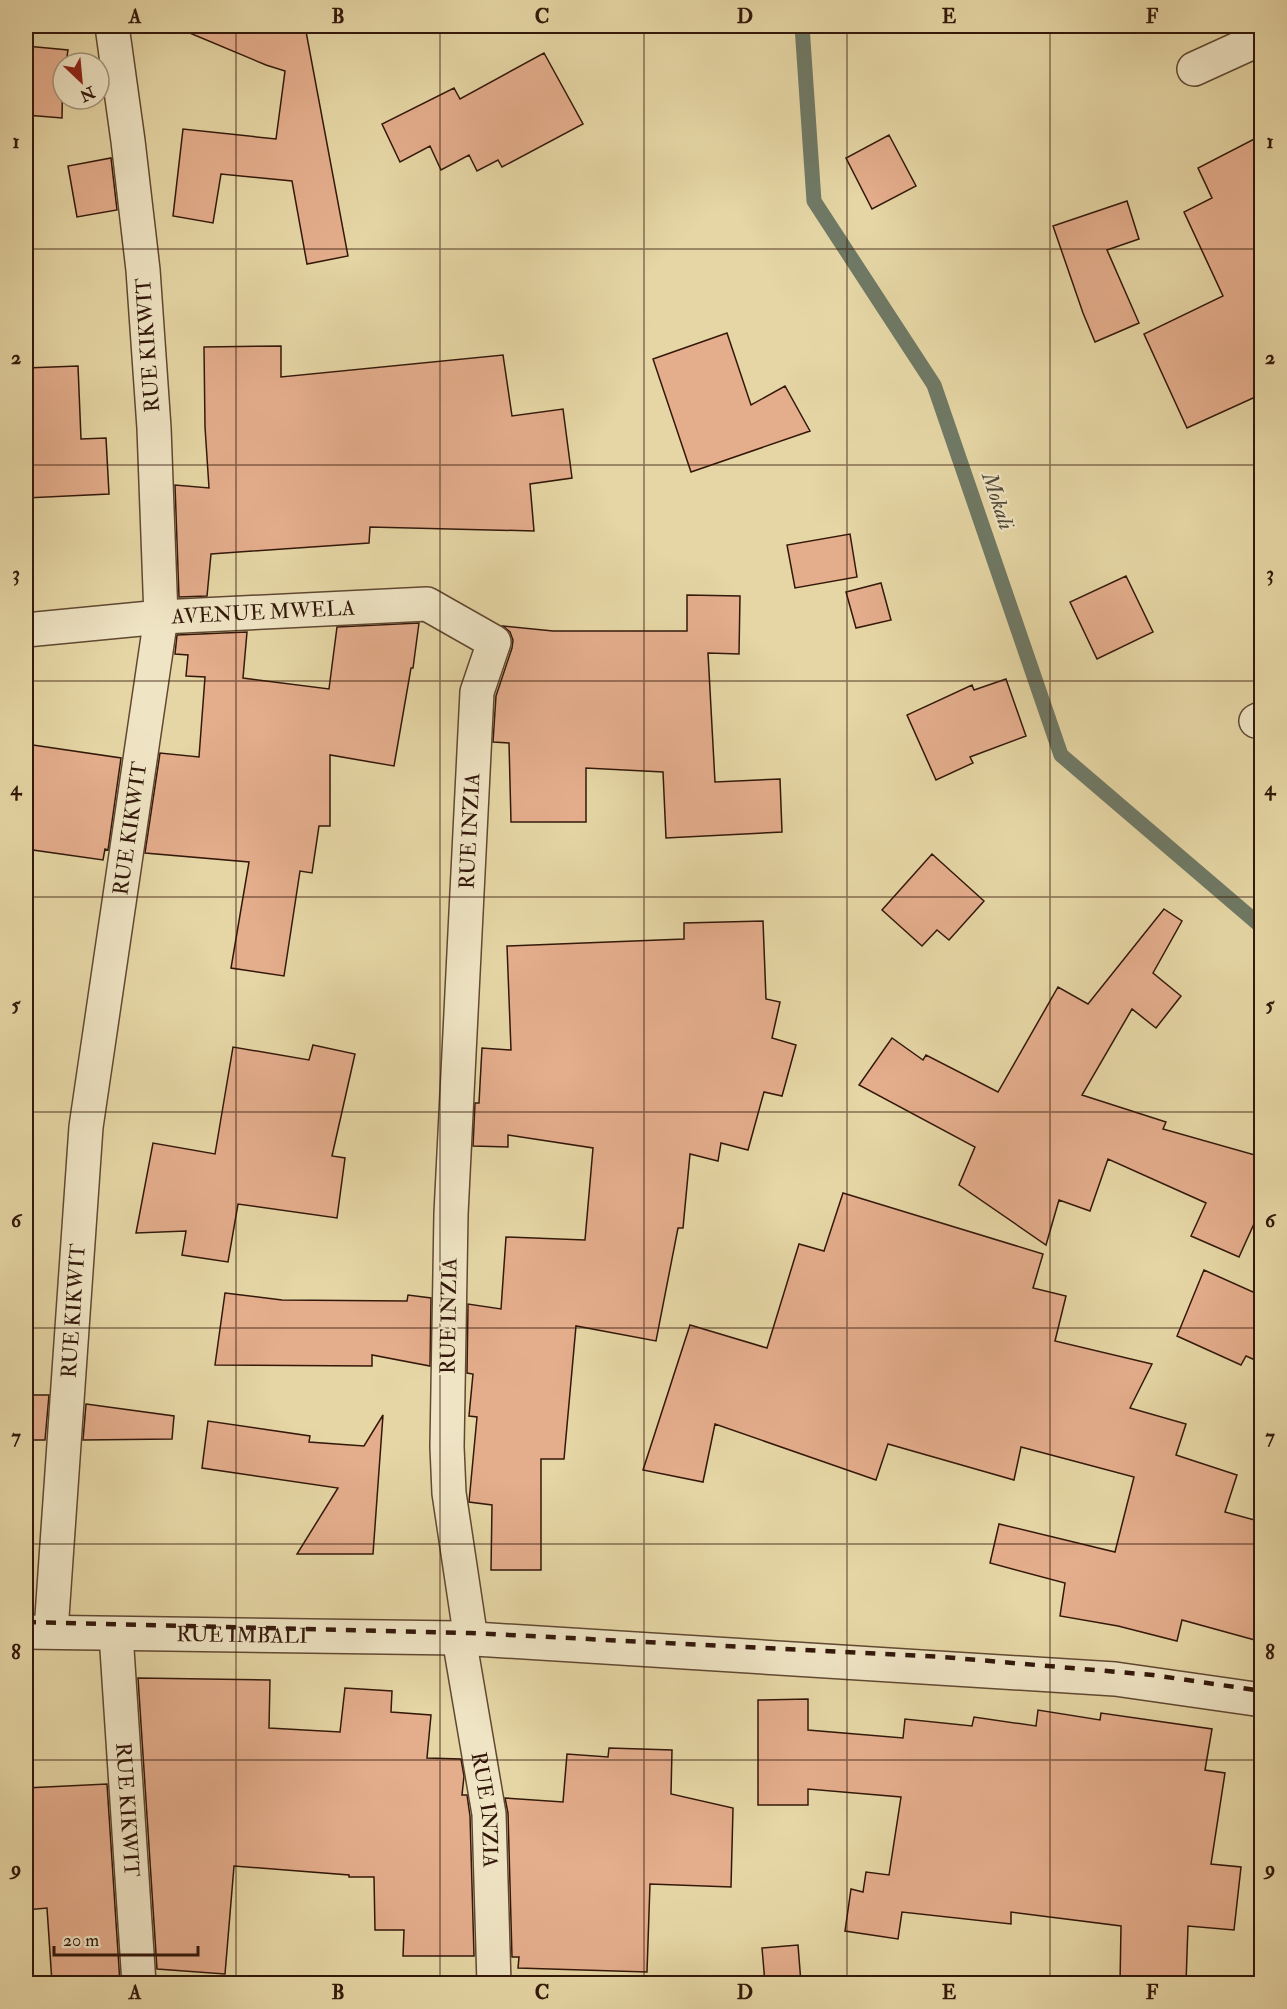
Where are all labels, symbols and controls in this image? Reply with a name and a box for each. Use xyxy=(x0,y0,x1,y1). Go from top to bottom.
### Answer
text: A xyxy=(128,4,142,29)
text: B xyxy=(331,4,345,29)
text: C xyxy=(535,4,549,29)
text: D xyxy=(737,4,753,29)
text: E xyxy=(942,4,957,29)
text: F xyxy=(1146,4,1159,29)
north arrow xyxy=(51,51,111,111)
text: N xyxy=(76,81,99,106)
text: 1 xyxy=(12,129,20,154)
text: 1 xyxy=(1266,129,1274,154)
street label: RUE KIKWIT xyxy=(130,277,166,413)
text: 2 xyxy=(11,345,21,370)
text: 2 xyxy=(1265,345,1275,370)
water label: Mokali xyxy=(974,467,1021,534)
text: 3 xyxy=(12,561,20,586)
text: 3 xyxy=(1266,561,1274,586)
street label: AVENUE MWELA xyxy=(170,594,356,630)
street label: RUE KIKWIT xyxy=(107,759,153,897)
street label: RUE INZIA xyxy=(453,772,487,890)
text: 4 xyxy=(10,776,23,801)
text: 4 xyxy=(1264,776,1277,801)
text: 5 xyxy=(12,992,22,1017)
text: 5 xyxy=(1266,992,1276,1017)
text: 6 xyxy=(11,1208,23,1233)
text: 6 xyxy=(1265,1208,1277,1233)
street label: RUE KIKWIT xyxy=(55,1242,91,1379)
street label: RUE INZIA xyxy=(434,1258,464,1374)
text: 7 xyxy=(11,1424,21,1449)
text: 7 xyxy=(1265,1424,1275,1449)
street label: RUE IMBALI xyxy=(176,1621,308,1649)
text: 8 xyxy=(11,1640,21,1665)
text: 8 xyxy=(1265,1640,1275,1665)
street label: RUE KIKWIT xyxy=(110,1742,145,1878)
street label: RUE INZIA xyxy=(465,1750,504,1868)
text: 9 xyxy=(9,1856,21,1881)
text: 9 xyxy=(1263,1856,1275,1881)
scale bar xyxy=(54,1919,198,1957)
text: 20 m xyxy=(63,1929,99,1952)
text: A xyxy=(128,1980,142,2005)
text: B xyxy=(331,1980,345,2005)
text: C xyxy=(535,1980,549,2005)
text: D xyxy=(737,1980,753,2005)
text: E xyxy=(942,1980,957,2005)
text: F xyxy=(1146,1980,1159,2005)

